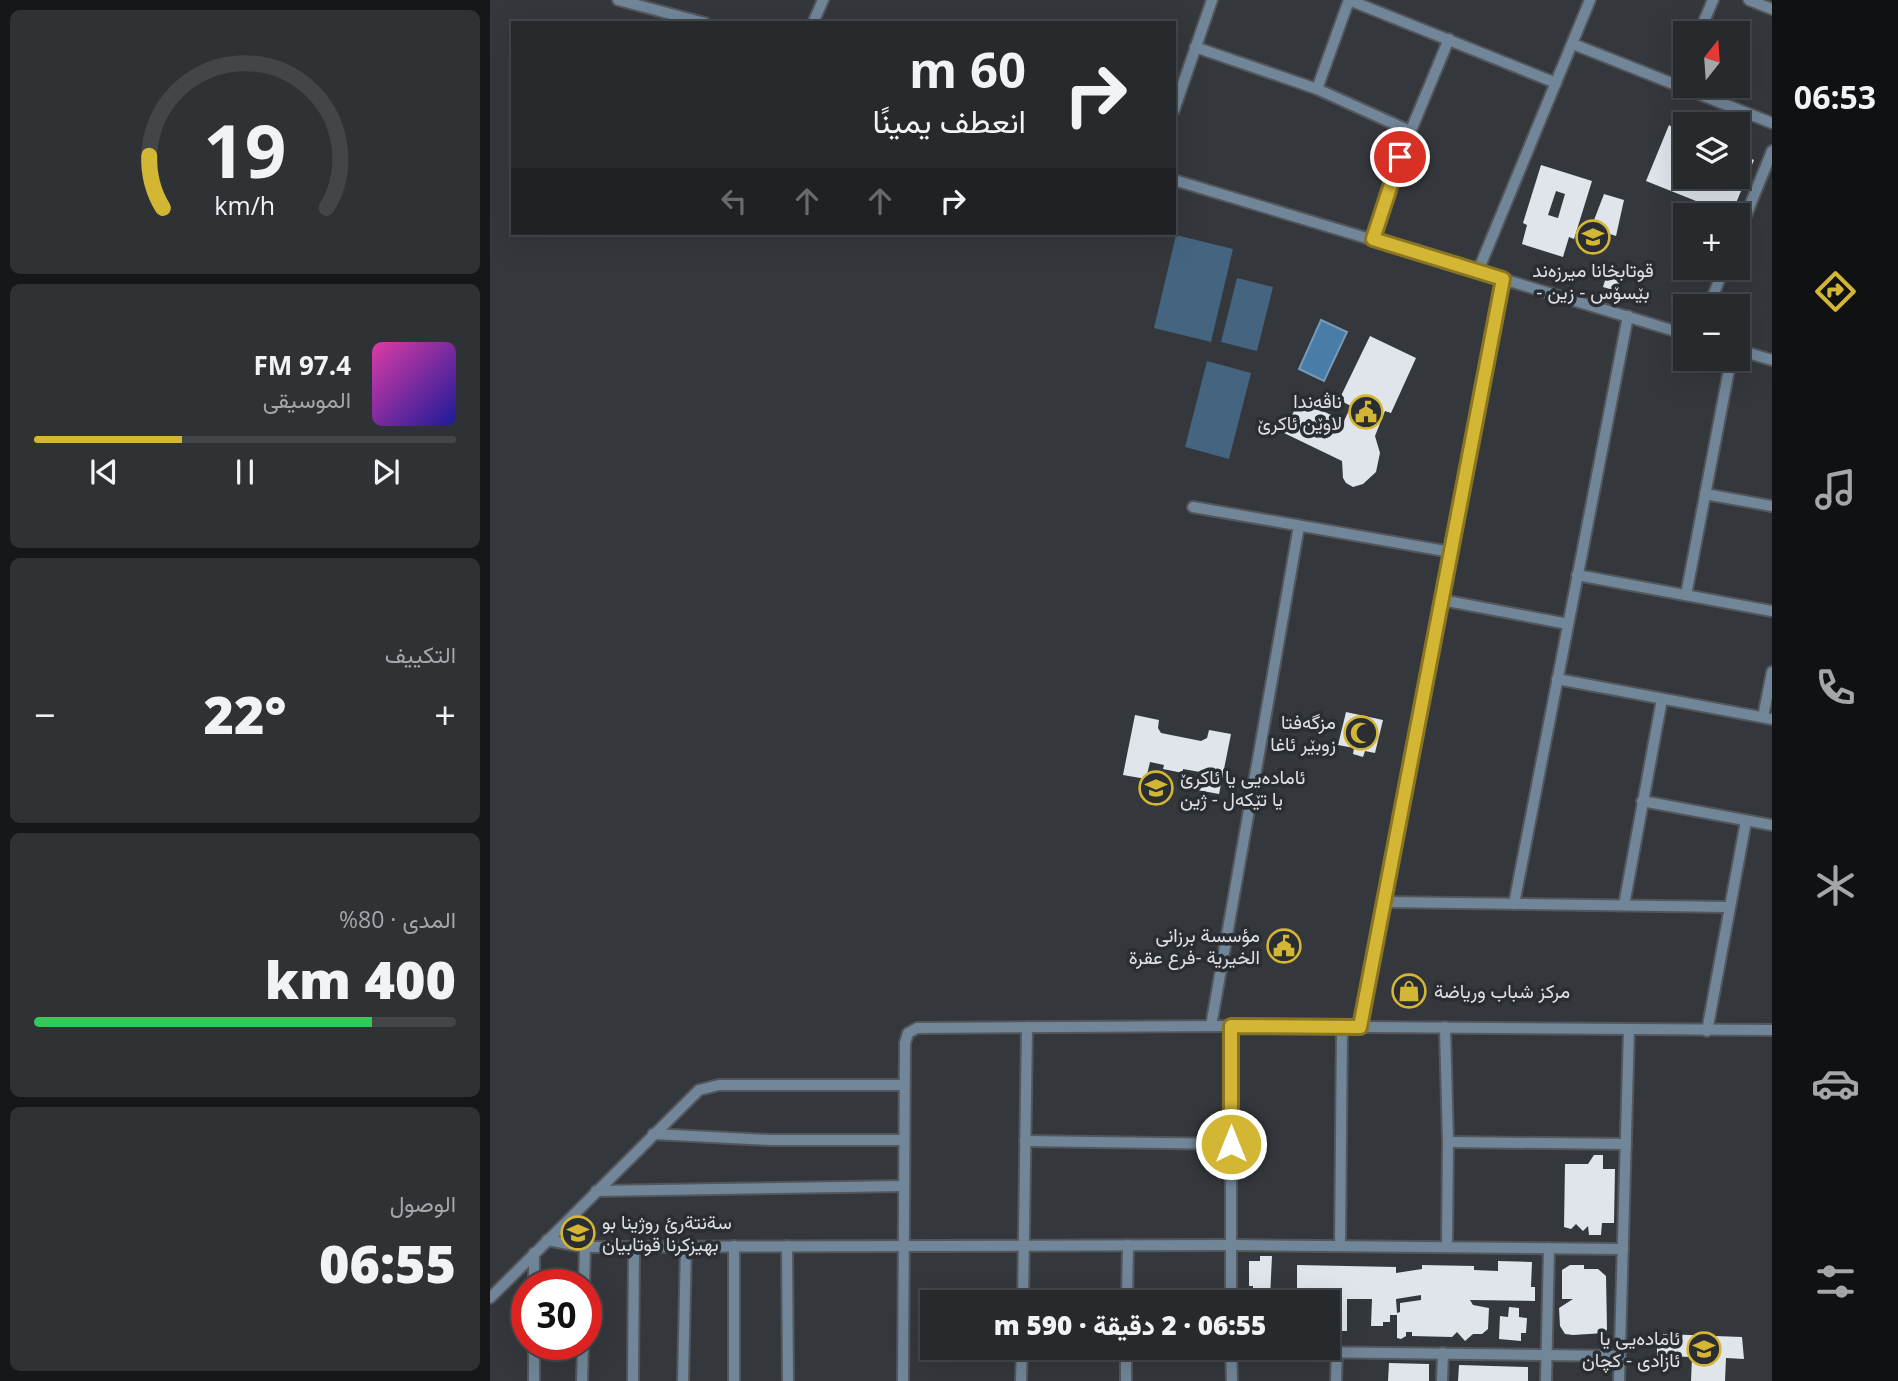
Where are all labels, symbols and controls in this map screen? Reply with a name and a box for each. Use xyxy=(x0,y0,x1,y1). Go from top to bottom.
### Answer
north arrow xyxy=(1673,21,1750,98)
map controls xyxy=(1673,21,1750,371)
text: 60 m xyxy=(909,36,1026,102)
icon: right xyxy=(1050,49,1141,140)
text: 06:53 xyxy=(1794,75,1876,118)
text: انعطف يمينًا xyxy=(872,99,1026,142)
text: 19 xyxy=(203,100,287,199)
button: layers xyxy=(1673,112,1750,189)
pin xyxy=(1370,127,1430,187)
icon: arrive xyxy=(1381,138,1419,176)
icon: left xyxy=(715,182,753,220)
icon: ahead xyxy=(788,182,826,220)
icon: ahead xyxy=(861,182,899,220)
icon: right xyxy=(934,182,972,220)
text: km/h xyxy=(215,188,275,222)
button: + xyxy=(1673,203,1750,280)
school or university icon: قوتابخانا میرزەند - بێسۆس - زین xyxy=(1574,218,1612,256)
place label: قوتابخانا میرزەند - بێسۆس - زین xyxy=(1532,257,1654,305)
icon: directions xyxy=(1811,267,1860,316)
button: − xyxy=(1673,294,1750,371)
text: 97.4 FM xyxy=(253,347,351,383)
text: الموسيقى xyxy=(263,383,351,415)
place label: ناڤەندا لاوێن ئاکرێ xyxy=(1258,388,1342,436)
public building icon: ناڤەندا لاوێن ئاکرێ xyxy=(1347,393,1385,431)
icon: previous xyxy=(85,453,123,491)
icon: pause xyxy=(226,453,264,491)
icon: next xyxy=(367,453,405,491)
icon: music xyxy=(1811,465,1860,514)
text: التكييف xyxy=(385,638,456,670)
icon: phone xyxy=(1811,663,1860,712)
text: 22° xyxy=(204,678,286,749)
text: − xyxy=(34,688,56,740)
text: + xyxy=(434,688,456,740)
place label: مزگەفتا زوبێر ئاغا xyxy=(1270,709,1336,757)
mosque icon: مزگەفتا زوبێر ئاغا xyxy=(1342,714,1380,752)
place label: ئامادەیی یا ئاکرێ یا تێکەل - ژین xyxy=(1180,764,1305,812)
school or university icon: ئامادەیی یا ئاکرێ یا تێکەل - ژین xyxy=(1137,769,1175,807)
icon: climate xyxy=(1811,861,1860,910)
text: المدى · 80% xyxy=(339,903,456,935)
place label: مؤسسة برزانى الخيرية -فرع عقرة xyxy=(1129,922,1260,970)
public building icon: مؤسسة برزانى الخيرية -فرع عقرة xyxy=(1265,927,1303,965)
text: 400 km xyxy=(265,943,456,1014)
shop icon: مركز شباب ورياضة xyxy=(1390,972,1428,1010)
place label: مركز شباب ورياضة xyxy=(1434,978,1570,1004)
icon: car xyxy=(1811,1059,1860,1108)
position arrow xyxy=(1194,1107,1268,1181)
text: الوصول xyxy=(390,1187,456,1219)
place label: سةنتةرئ روژينا بو بهيزكرنا قوتابيان xyxy=(602,1209,732,1257)
school or university icon: سةنتةرئ روژينا بو بهيزكرنا قوتابيان xyxy=(559,1214,597,1252)
text: 06:55 xyxy=(319,1227,456,1298)
icon: filters xyxy=(1811,1257,1860,1306)
speed limit sign: 30 xyxy=(511,1269,602,1360)
text: 06:55 · 2 دقيقة · 590 m xyxy=(994,1307,1266,1343)
place label: ئامادەیی یا ئازادی - کچان xyxy=(1582,1325,1680,1374)
school or university icon: ئامادەیی یا ئازادی - کچان xyxy=(1685,1330,1723,1368)

